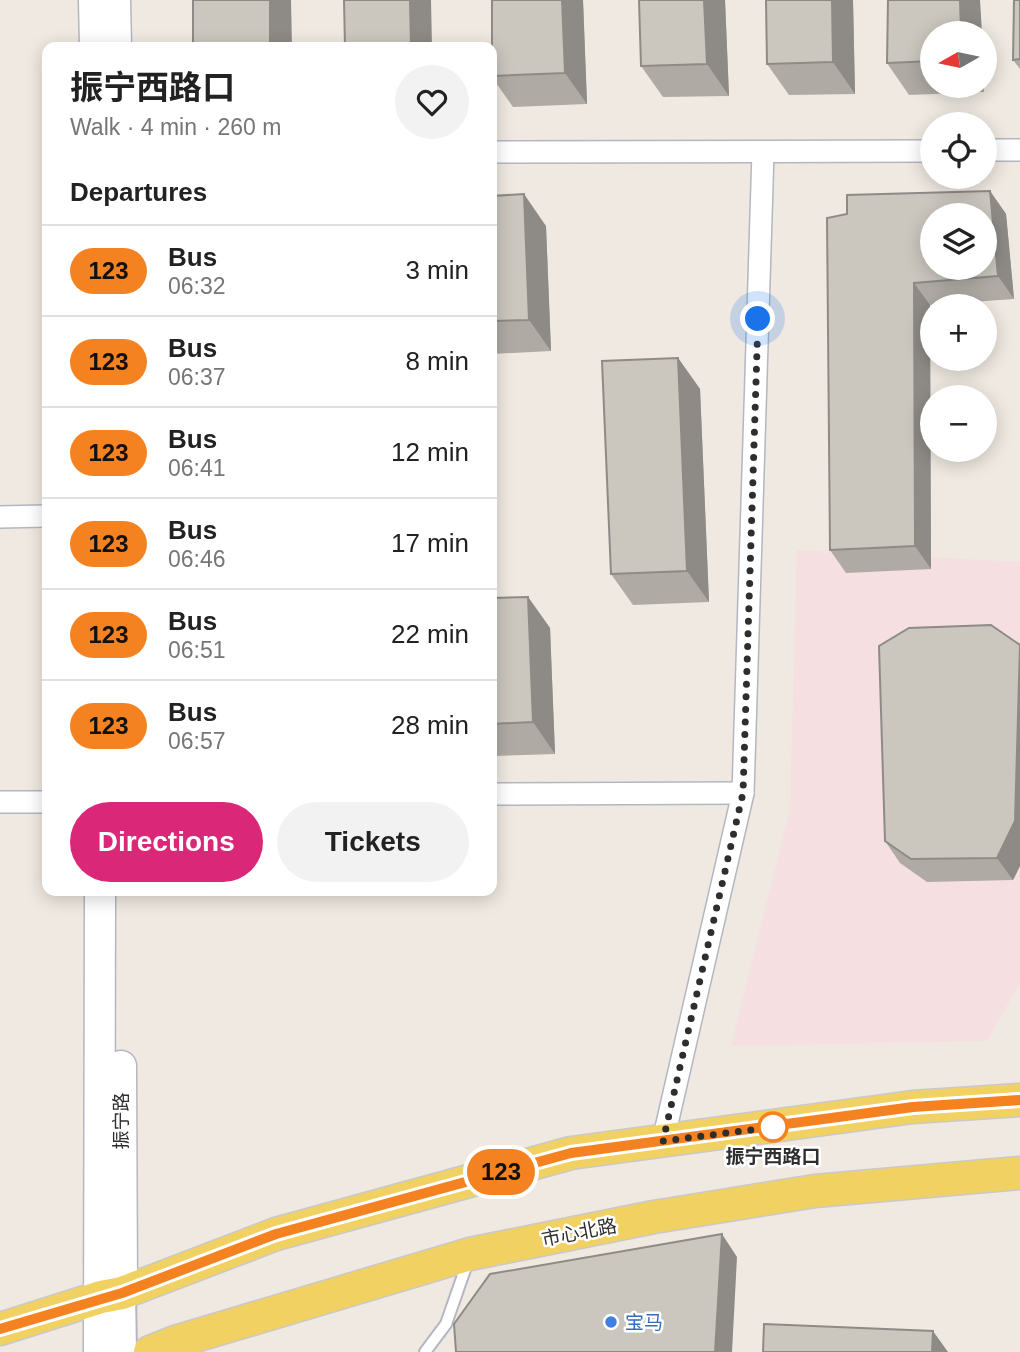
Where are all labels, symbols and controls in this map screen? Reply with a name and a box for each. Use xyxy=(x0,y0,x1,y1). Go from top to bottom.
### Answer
north arrow xyxy=(920,21,998,98)
map controls xyxy=(920,21,997,462)
button: heart xyxy=(395,65,469,139)
text: 振宁西路口 xyxy=(70,69,235,106)
button: locate xyxy=(920,112,997,189)
text: Walk · 4 min · 260 m xyxy=(70,114,281,140)
text: Departures xyxy=(70,177,207,207)
button: layers xyxy=(920,203,997,280)
text: Bus xyxy=(168,242,217,272)
text: 3 min xyxy=(405,255,469,285)
text: 123 xyxy=(88,257,129,284)
text: 06:32 xyxy=(168,273,226,299)
button: + xyxy=(920,294,997,371)
your location xyxy=(740,301,775,336)
text: Bus xyxy=(168,333,217,363)
text: 8 min xyxy=(405,346,469,376)
text: 123 xyxy=(88,348,129,375)
text: 06:37 xyxy=(168,364,226,390)
button: − xyxy=(920,385,997,462)
text: Bus xyxy=(168,424,217,454)
text: 12 min xyxy=(391,437,469,467)
text: 123 xyxy=(88,439,129,466)
text: 06:41 xyxy=(168,455,226,481)
text: Bus xyxy=(168,515,217,545)
text: 17 min xyxy=(391,528,469,558)
text: 123 xyxy=(88,530,129,557)
text: 06:46 xyxy=(168,546,226,572)
text: Bus xyxy=(168,606,217,636)
text: 22 min xyxy=(391,619,469,649)
text: 123 xyxy=(88,621,129,648)
text: 06:51 xyxy=(168,637,226,663)
text: Bus xyxy=(168,697,217,727)
text: 28 min xyxy=(391,710,469,740)
text: 123 xyxy=(88,712,129,739)
text: 06:57 xyxy=(168,728,226,754)
button: Directions xyxy=(70,802,263,882)
button: Tickets xyxy=(277,802,469,882)
street label: 振宁路 xyxy=(111,1092,132,1150)
marker: 振宁西路口 xyxy=(758,1112,788,1142)
place label: 振宁西路口 xyxy=(725,1146,821,1167)
line badge: 123 xyxy=(461,1149,541,1195)
text: 123 xyxy=(481,1158,521,1185)
street label: 市心北路 xyxy=(540,1215,618,1250)
place label: 宝马 xyxy=(625,1312,663,1333)
marker: 宝马 xyxy=(603,1314,619,1330)

